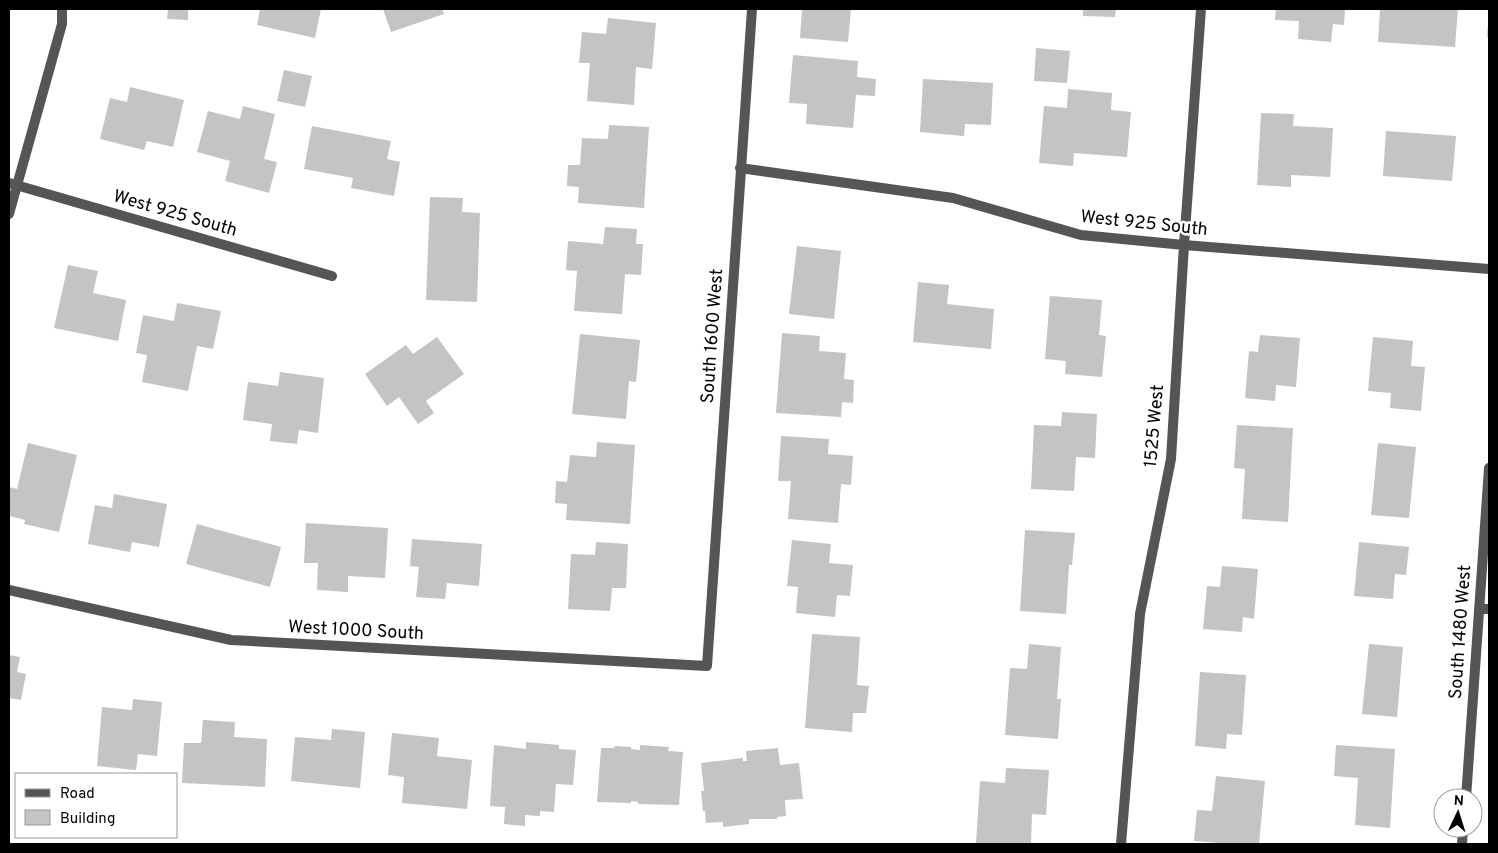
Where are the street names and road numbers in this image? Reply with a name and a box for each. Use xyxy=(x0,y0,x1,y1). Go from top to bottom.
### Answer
street label: West 925 South xyxy=(110,185,240,243)
street label: West 925 South xyxy=(1079,206,1209,242)
street label: South 1600 West xyxy=(697,268,729,404)
street label: 1525 West xyxy=(1140,384,1170,468)
street label: South 1480 West xyxy=(1445,564,1477,700)
street label: West 1000 South xyxy=(287,616,425,646)

